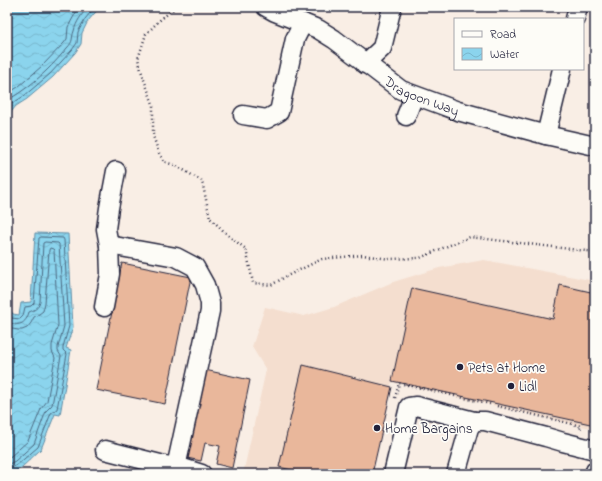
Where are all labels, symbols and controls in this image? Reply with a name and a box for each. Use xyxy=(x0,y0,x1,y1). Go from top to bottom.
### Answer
legend xyxy=(454,18,584,70)
text: Road xyxy=(490,26,516,44)
text: Water xyxy=(490,46,519,64)
street label: Dragoon Way xyxy=(378,71,462,123)
place label: Pets at Home xyxy=(468,358,546,379)
marker: Pets at Home xyxy=(455,362,465,372)
place label: Lidl xyxy=(519,377,537,398)
marker: Lidl xyxy=(506,381,516,391)
place label: Home Bargains xyxy=(385,419,473,441)
marker: Home Bargains xyxy=(372,423,382,433)

